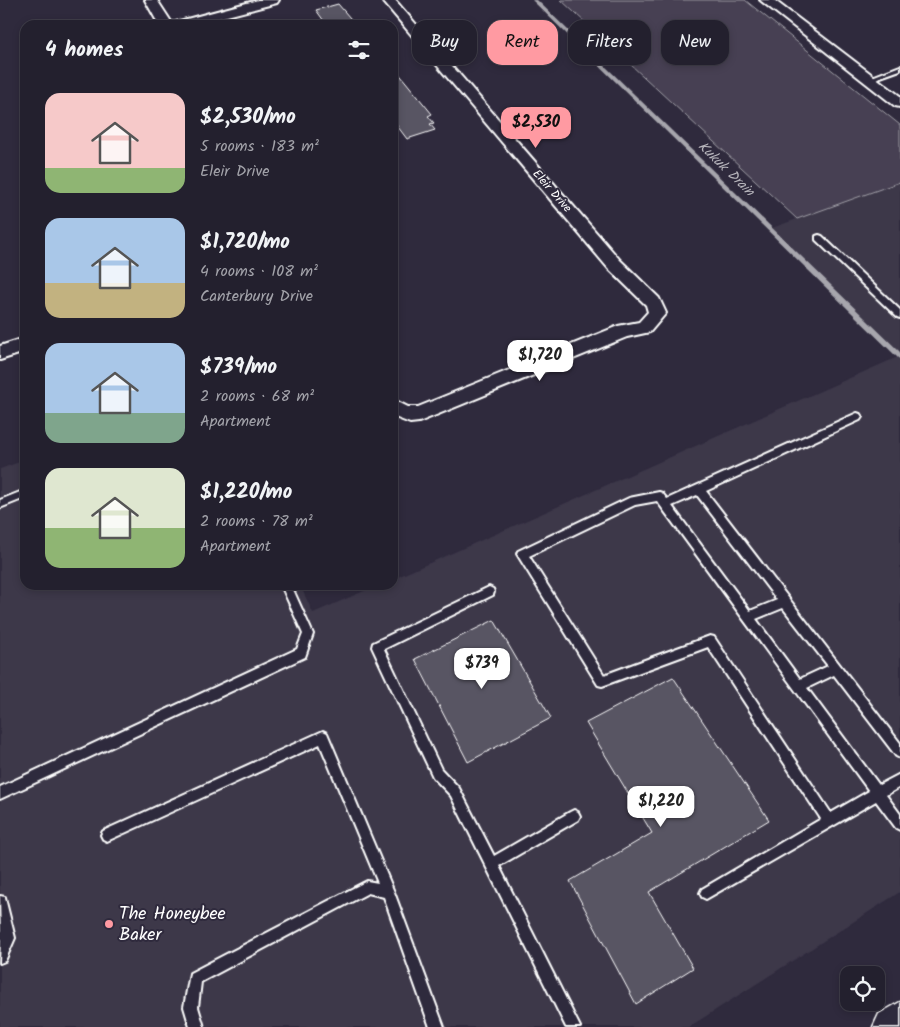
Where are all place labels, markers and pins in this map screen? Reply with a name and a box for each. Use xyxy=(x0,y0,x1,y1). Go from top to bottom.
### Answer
pin: $2,530 xyxy=(495,106,577,149)
pin: $1,720 xyxy=(499,340,581,382)
pin: $739 xyxy=(452,648,512,690)
pin: $1,220 xyxy=(620,786,702,828)
place label: The Honeybee Baker xyxy=(119,900,226,950)
marker: The Honeybee Baker xyxy=(103,918,115,930)

